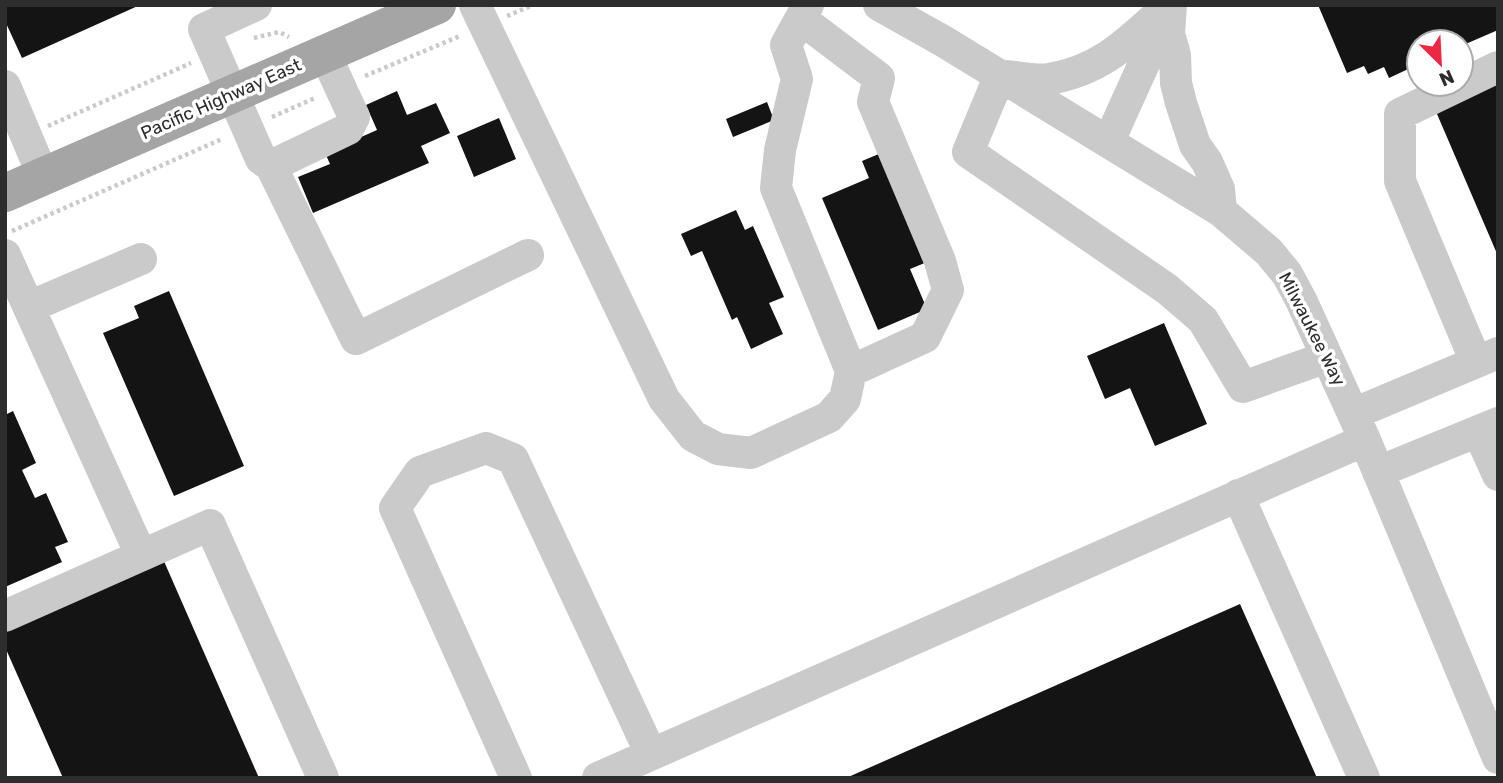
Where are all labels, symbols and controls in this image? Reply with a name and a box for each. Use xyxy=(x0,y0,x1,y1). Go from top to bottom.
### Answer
north arrow xyxy=(1405,28,1475,98)
street label: Pacific Highway East xyxy=(137,54,305,144)
text: N xyxy=(1436,65,1458,91)
street label: Milwaukee Way xyxy=(1274,268,1350,390)

